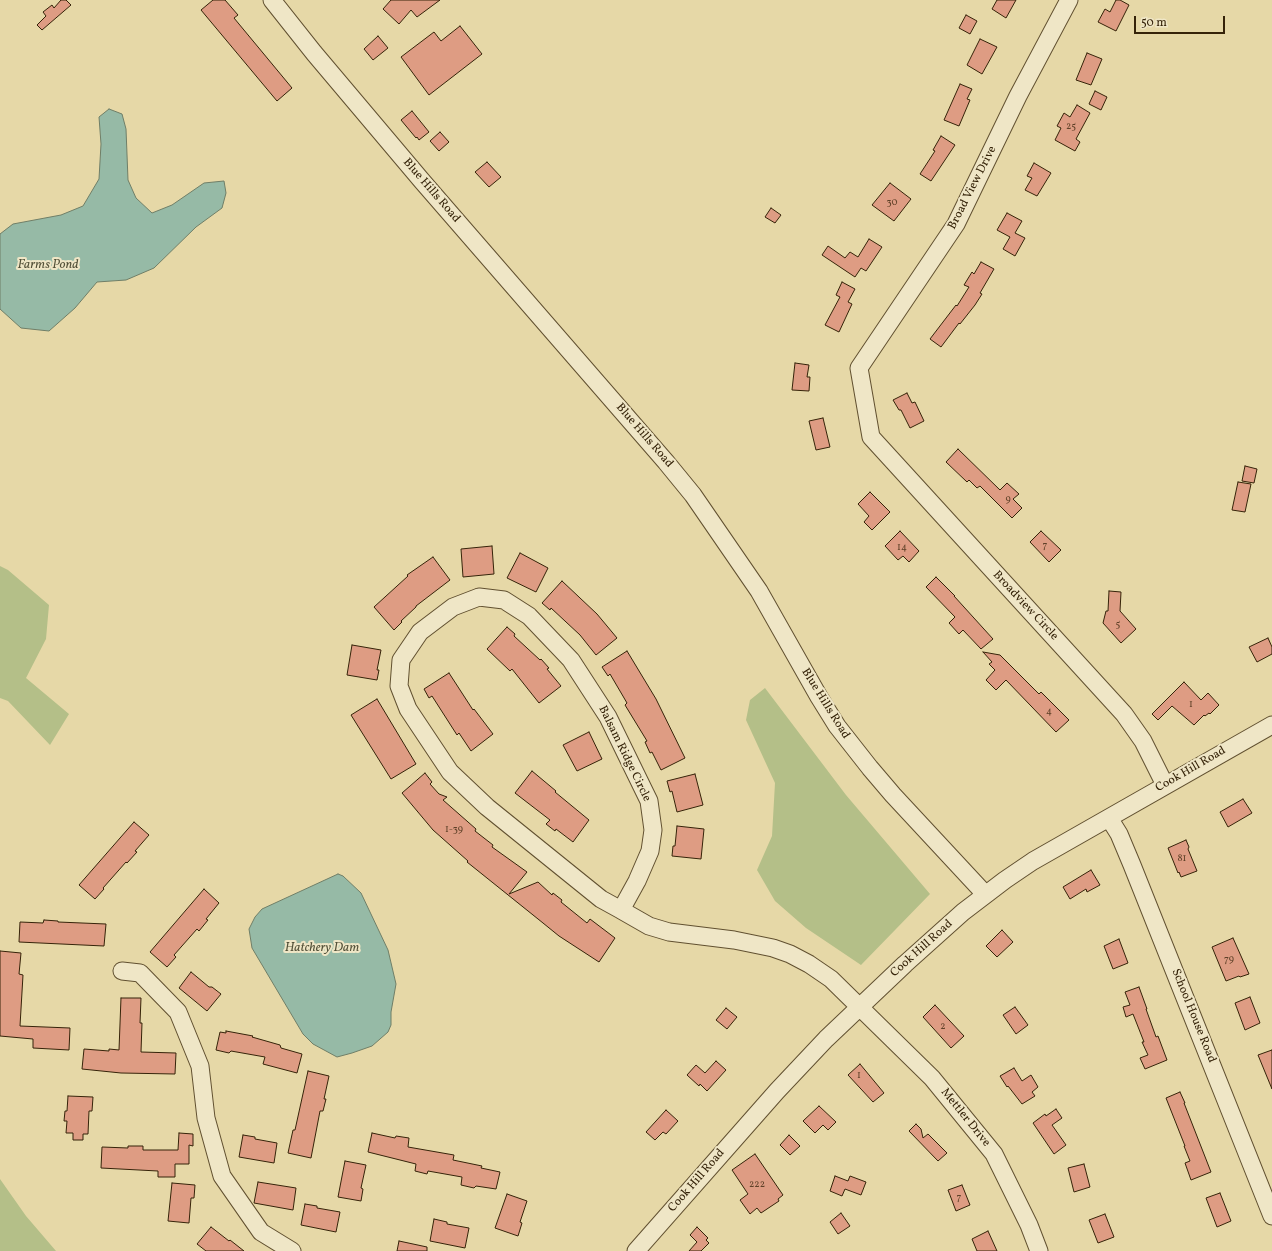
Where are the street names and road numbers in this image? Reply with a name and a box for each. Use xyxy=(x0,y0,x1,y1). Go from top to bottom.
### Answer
street label: Broad View Drive xyxy=(946,144,1000,232)
street label: Blue Hills Road xyxy=(399,156,463,226)
street label: Blue Hills Road xyxy=(612,401,676,471)
street label: Broadview Circle xyxy=(989,568,1061,644)
street label: Blue Hills Road xyxy=(798,666,852,742)
street label: Balsam Ridge Circle xyxy=(595,704,653,804)
street label: Cook Hill Road xyxy=(1153,744,1229,796)
street label: Cook Hill Road xyxy=(888,917,956,981)
street label: School House Road xyxy=(1168,967,1218,1065)
street label: Mettler Drive xyxy=(937,1086,993,1150)
street label: Cook Hill Road xyxy=(666,1147,728,1215)

